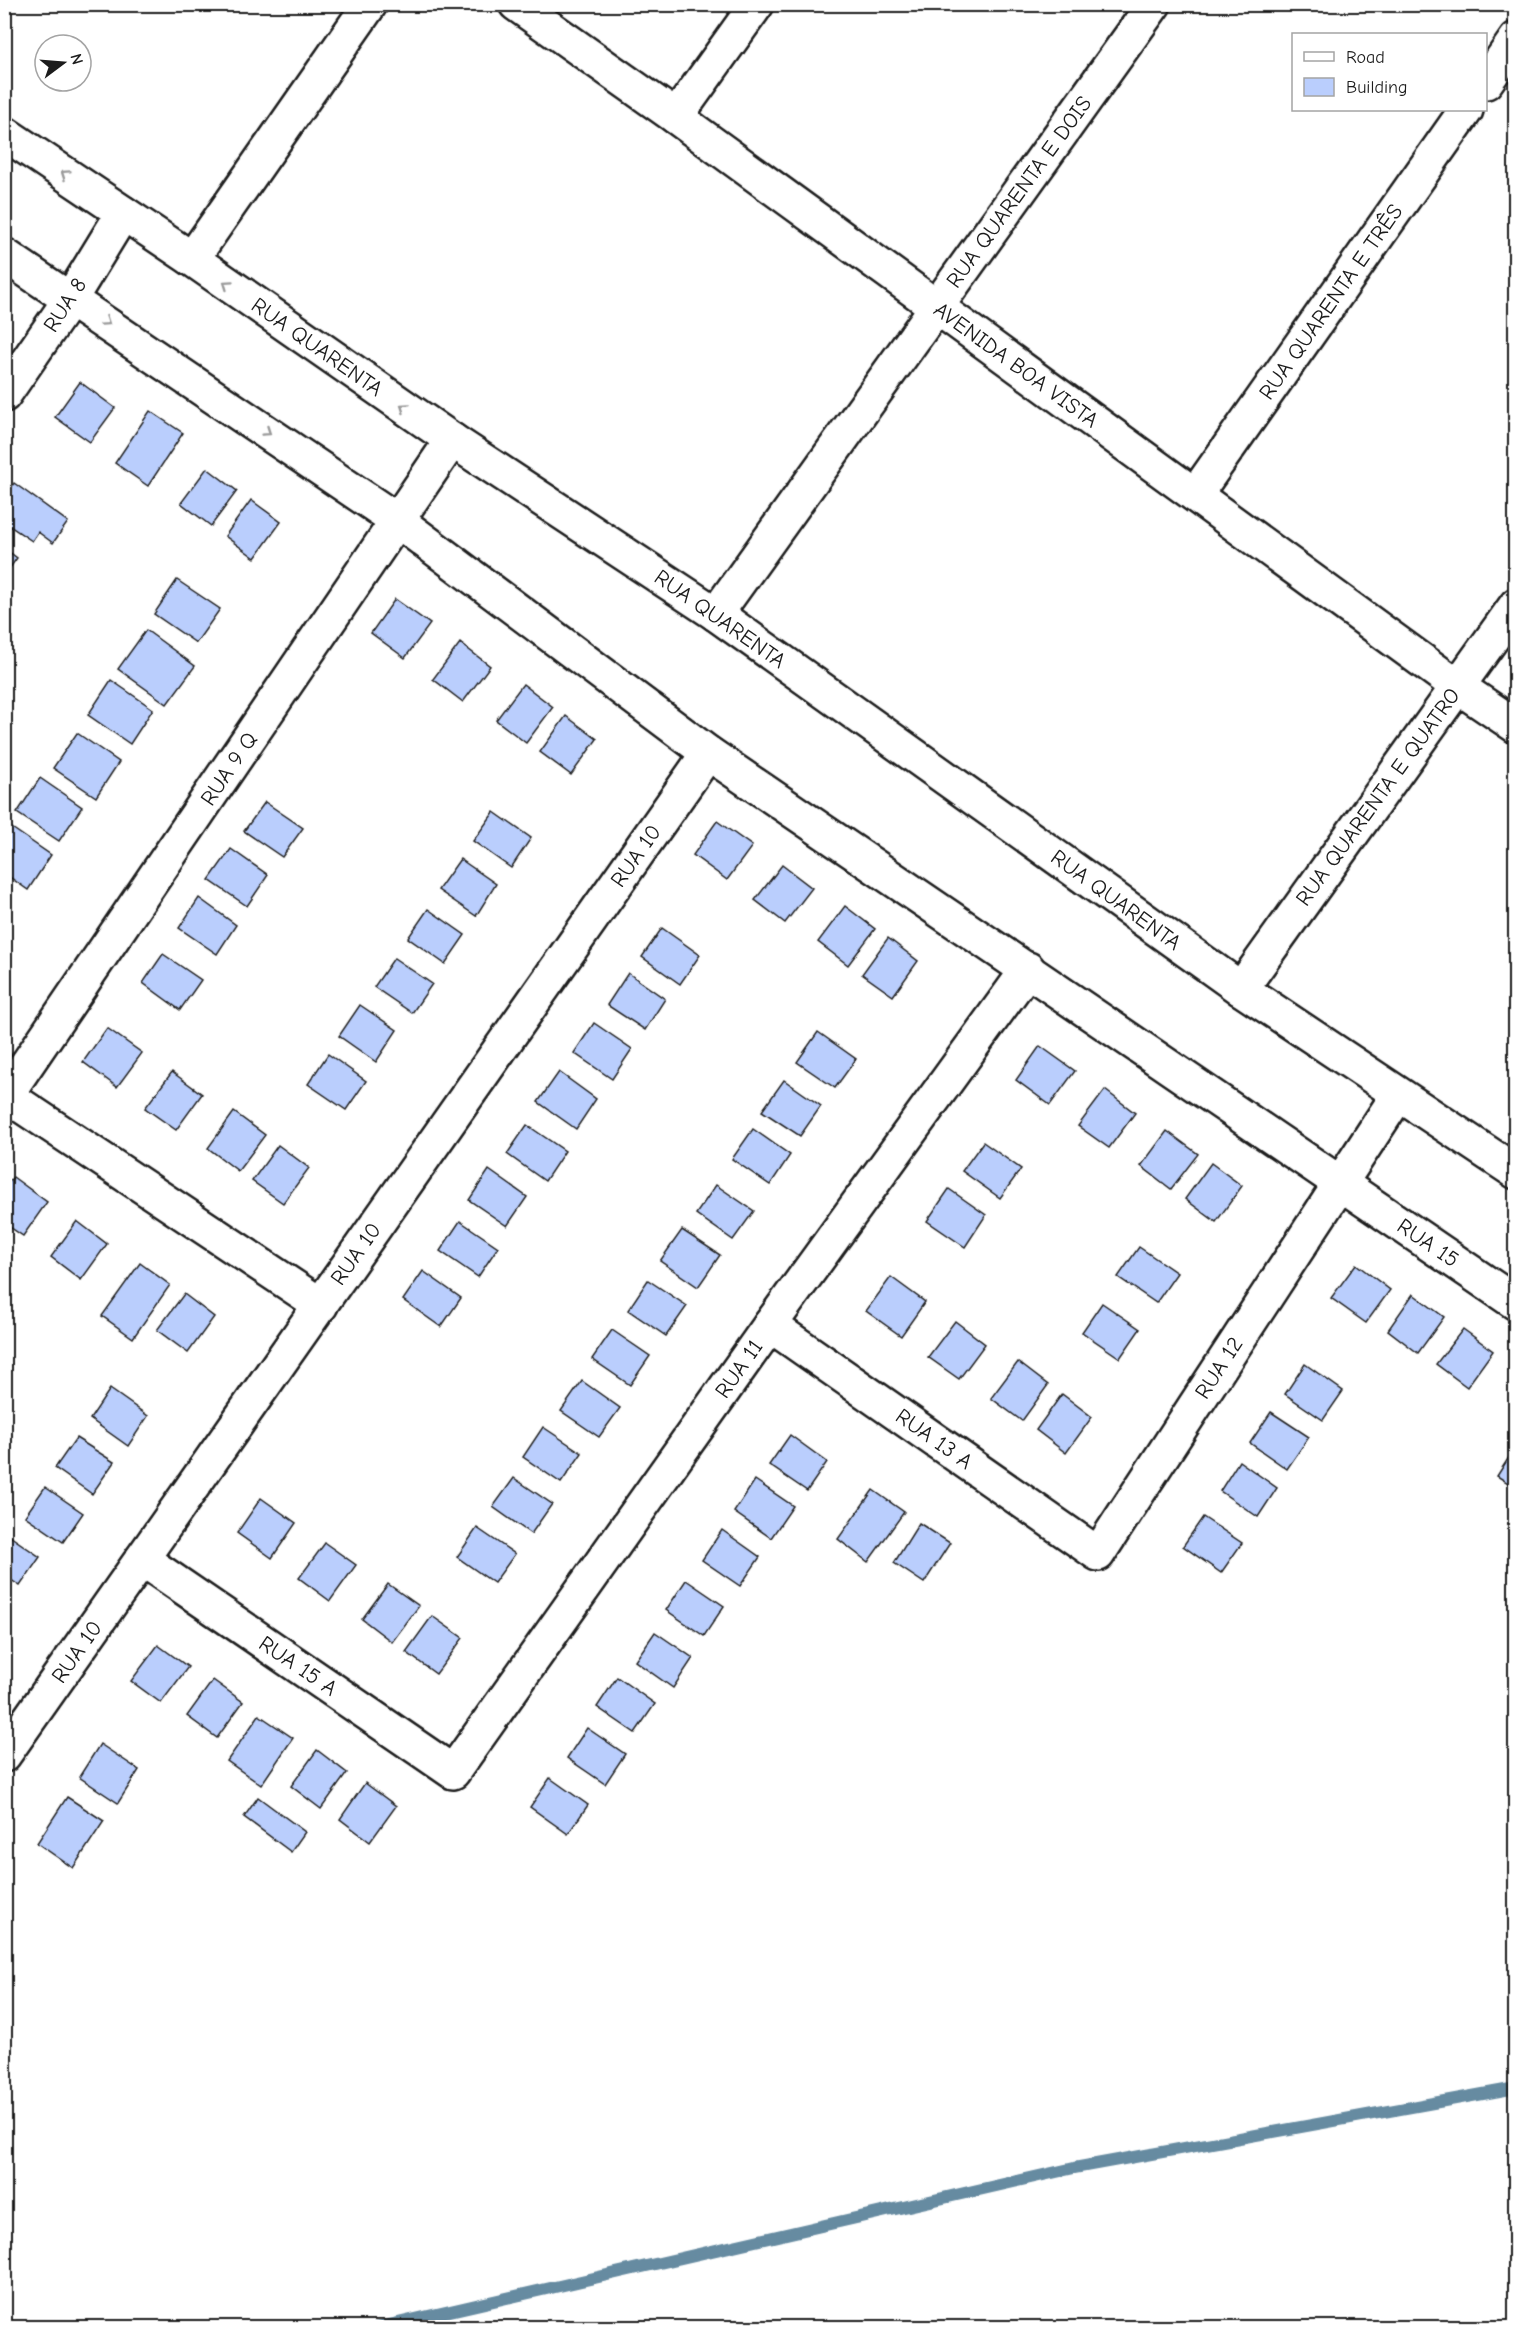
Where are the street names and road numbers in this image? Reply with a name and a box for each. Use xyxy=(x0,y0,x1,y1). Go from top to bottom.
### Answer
street label: RUA QUARENTA E DOIS xyxy=(941,91,1097,293)
street label: RUA QUARENTA E TRÊS xyxy=(1254,199,1408,405)
street label: RUA 8 xyxy=(38,273,92,337)
street label: RUA QUARENTA xyxy=(246,292,388,402)
street label: AVENIDA BOA VISTA xyxy=(929,297,1103,433)
street label: RUA QUARENTA xyxy=(649,564,791,674)
street label: RUA QUARENTA E QUATRO xyxy=(1290,683,1466,911)
street label: RUA 9 Q xyxy=(195,727,263,811)
street label: RUA 10 xyxy=(605,820,667,892)
street label: RUA QUARENTA xyxy=(1046,844,1186,956)
street label: RUA 15 xyxy=(1392,1213,1464,1273)
street label: RUA 10 xyxy=(325,1218,387,1290)
street label: RUA 12 xyxy=(1189,1332,1249,1404)
street label: RUA 11 xyxy=(710,1335,768,1403)
street label: RUA 13 A xyxy=(890,1403,978,1475)
street label: RUA 10 xyxy=(46,1616,108,1688)
street label: RUA 15 A xyxy=(254,1630,342,1702)

